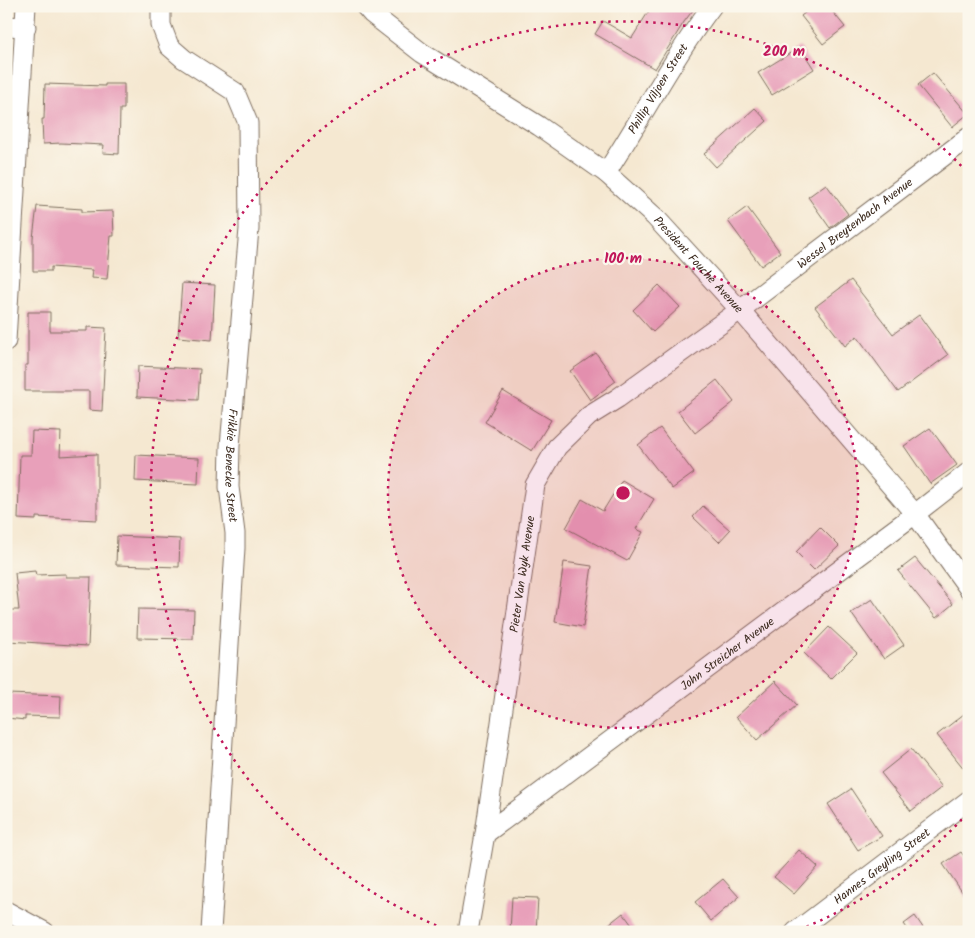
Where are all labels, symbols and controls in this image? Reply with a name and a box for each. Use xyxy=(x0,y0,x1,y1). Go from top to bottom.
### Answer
street label: Phillip Viljoen Street xyxy=(623,39,693,138)
text: 200 m xyxy=(763,40,805,64)
street label: Wessel Breytenbach Avenue xyxy=(793,173,917,273)
street label: President Fouche Avenue xyxy=(649,212,748,318)
text: 100 m xyxy=(604,247,642,271)
street label: Frikkie Benecke Street xyxy=(219,408,243,524)
centre of rings xyxy=(614,484,632,502)
street label: Pieter Van Wyk Avenue xyxy=(504,514,540,634)
street label: John Streicher Avenue xyxy=(676,612,779,695)
street label: Hannes Greyling Street xyxy=(829,823,935,909)

